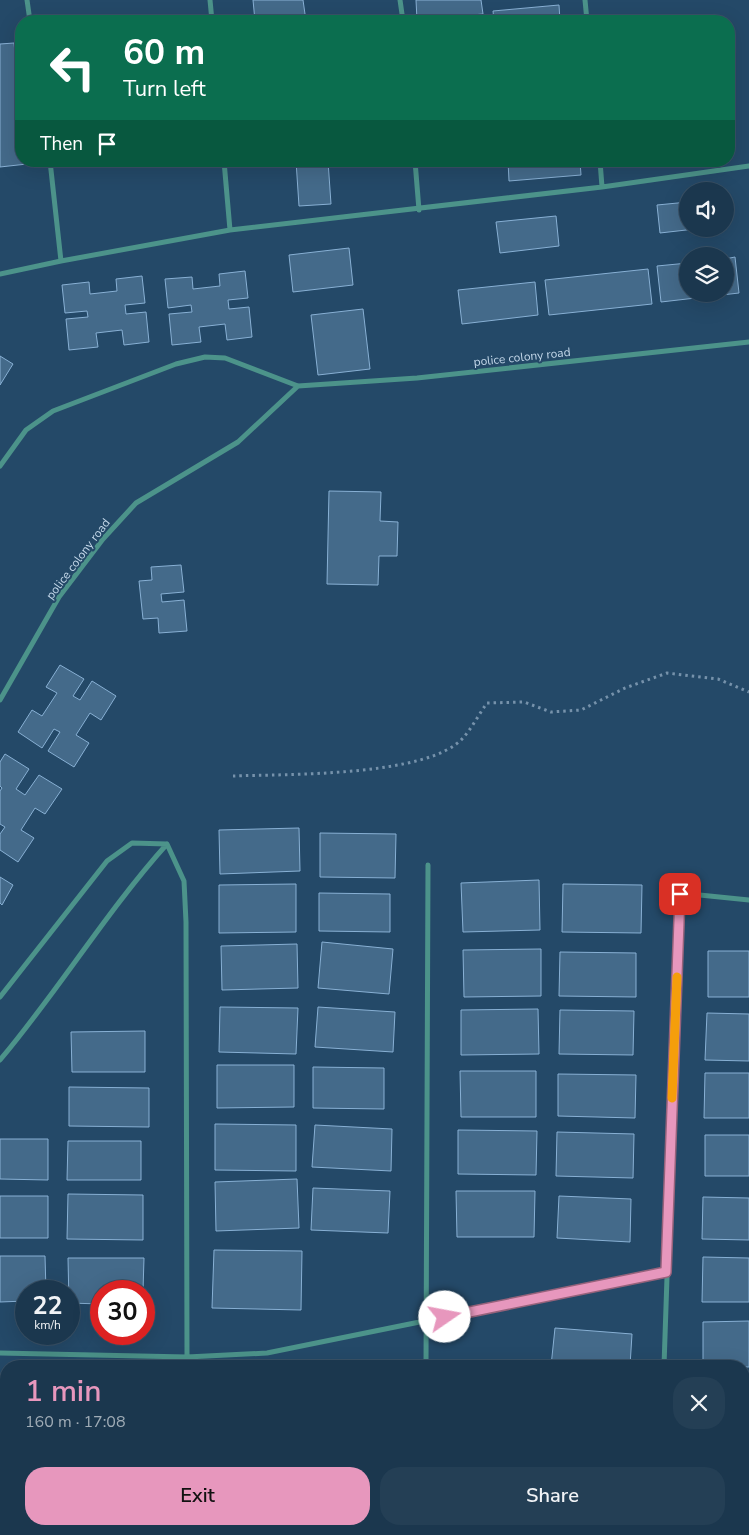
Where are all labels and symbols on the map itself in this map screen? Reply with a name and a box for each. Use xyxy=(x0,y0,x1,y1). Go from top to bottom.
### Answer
street label: police colony road xyxy=(473,344,571,370)
street label: police colony road xyxy=(42,515,114,603)
pin xyxy=(659,873,701,915)
speed limit sign: 30 xyxy=(90,1280,155,1345)
position arrow xyxy=(418,1290,470,1342)

